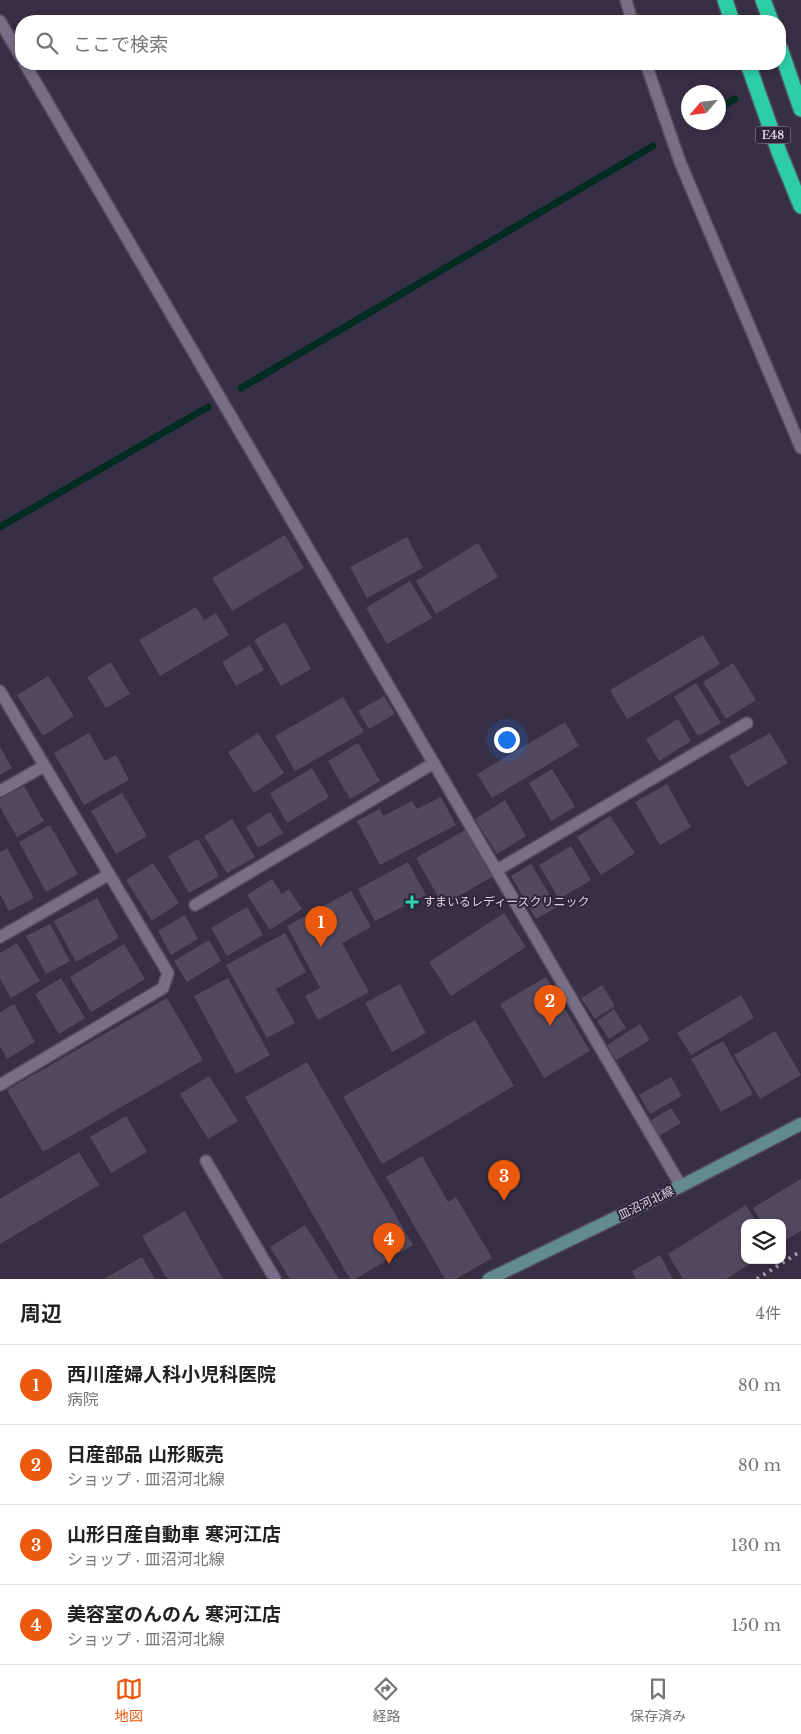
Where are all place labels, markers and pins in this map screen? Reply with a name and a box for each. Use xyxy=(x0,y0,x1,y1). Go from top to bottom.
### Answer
place label: すまいるレディースクリニック xyxy=(423,894,590,909)
marker: すまいるレディースクリニック xyxy=(405,895,419,909)
pin: 1 xyxy=(305,906,337,947)
pin: 2 xyxy=(534,985,566,1026)
pin: 3 xyxy=(488,1160,520,1201)
pin: 4 xyxy=(373,1223,405,1264)

